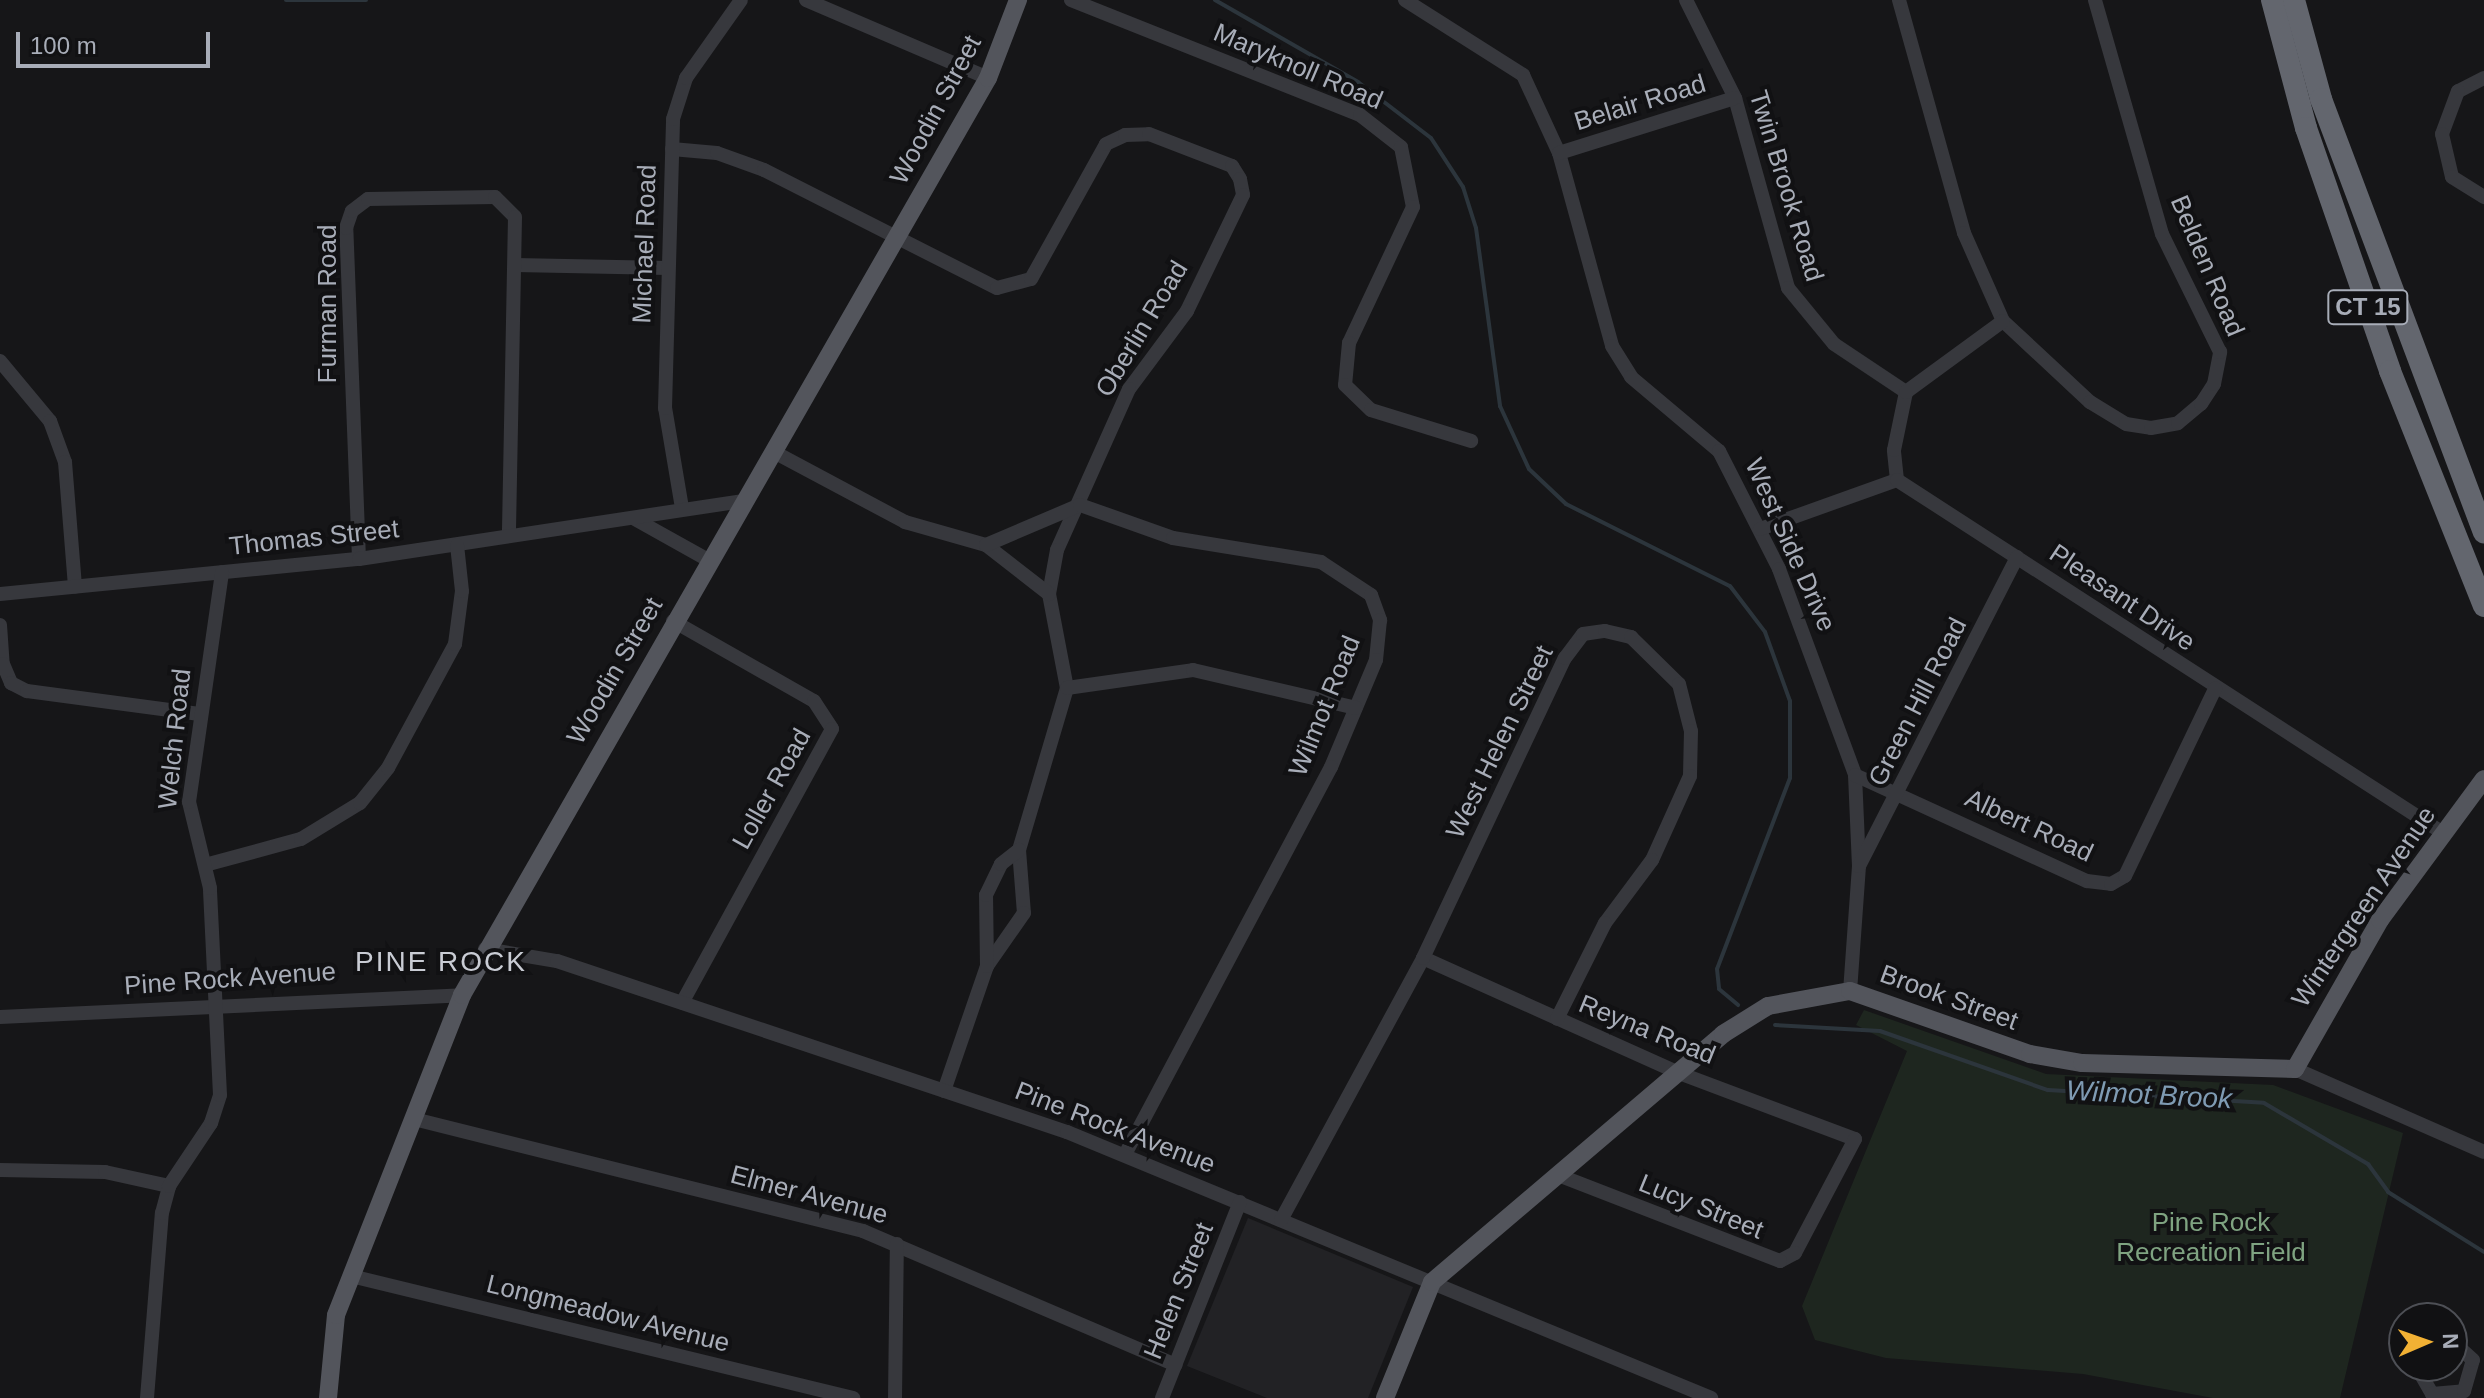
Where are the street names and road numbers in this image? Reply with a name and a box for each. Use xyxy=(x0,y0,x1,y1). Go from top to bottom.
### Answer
street label: Maryknoll Road xyxy=(1209,17,1387,117)
street label: Woodin Street xyxy=(884,30,988,190)
street label: Belair Road xyxy=(1570,68,1710,138)
street label: Twin Brook Road xyxy=(1742,87,1830,285)
street label: Michael Road xyxy=(627,164,663,324)
street label: Belden Road xyxy=(2163,191,2251,341)
street label: Furman Road xyxy=(312,225,344,383)
street label: Oberlin Road xyxy=(1089,255,1195,403)
road number: CT 15 xyxy=(2326,287,2410,327)
street label: West Side Drive xyxy=(1738,454,1842,636)
street label: Thomas Street xyxy=(228,514,400,562)
street label: Pleasant Drive xyxy=(2043,538,2201,658)
street label: Woodin Street xyxy=(560,592,670,750)
street label: Green Hill Road xyxy=(1862,613,1974,791)
street label: Wilmot Road xyxy=(1283,631,1367,781)
street label: West Helen Street xyxy=(1440,641,1560,843)
street label: Welch Road xyxy=(152,667,198,811)
street label: Loller Road xyxy=(726,723,818,855)
street label: Albert Road xyxy=(1960,783,2098,869)
street label: Wintergreen Avenue xyxy=(2285,800,2443,1014)
street label: Pine Rock Avenue xyxy=(122,956,338,1002)
street label: Brook Street xyxy=(1876,959,2022,1037)
street label: Reyna Road xyxy=(1574,988,1720,1072)
street label: Pine Rock Avenue xyxy=(1010,1075,1220,1181)
street label: Elmer Avenue xyxy=(726,1159,892,1231)
street label: Lucy Street xyxy=(1634,1168,1768,1246)
street label: Helen Street xyxy=(1137,1218,1221,1364)
street label: Longmeadow Avenue xyxy=(482,1268,734,1360)

